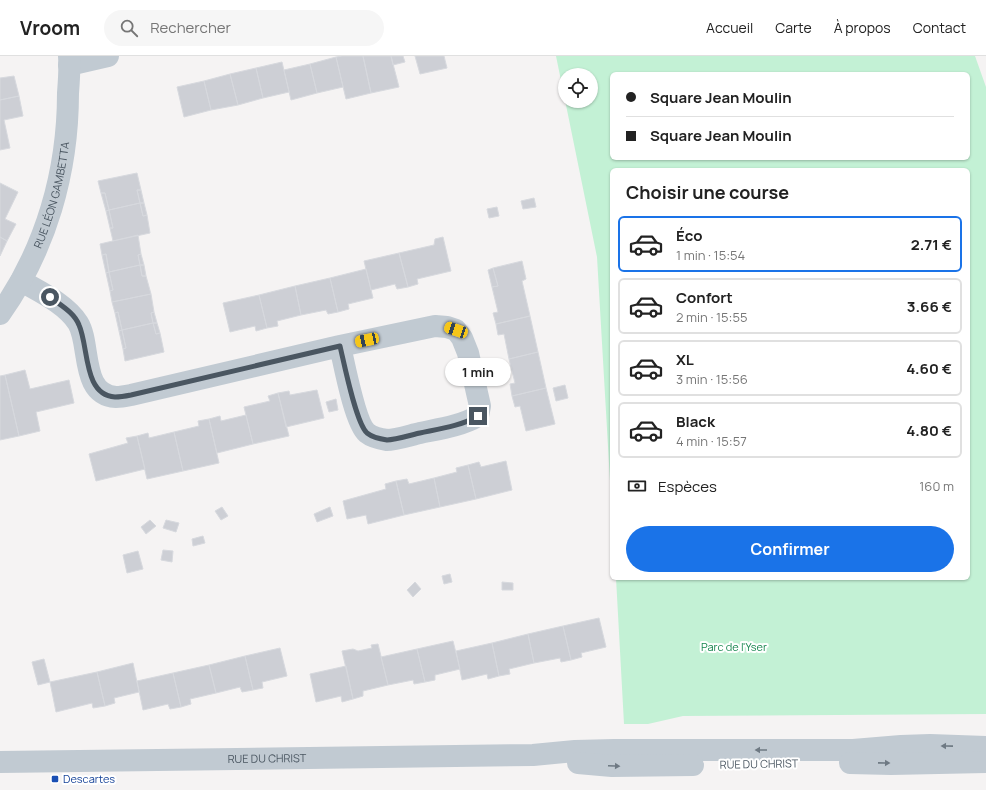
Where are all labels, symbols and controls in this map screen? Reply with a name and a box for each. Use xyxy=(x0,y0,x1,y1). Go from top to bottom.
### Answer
search box xyxy=(104,10,384,46)
text: Vroom xyxy=(20,15,80,41)
icon: search xyxy=(118,17,140,39)
text: Rechercher xyxy=(150,17,231,38)
text: Accueil xyxy=(706,18,753,37)
text: Carte xyxy=(775,18,812,37)
text: À propos xyxy=(834,18,891,37)
text: Contact xyxy=(913,18,966,37)
map controls xyxy=(558,68,598,108)
button: locate xyxy=(558,68,598,108)
text: Square Jean Moulin xyxy=(650,87,792,108)
text: Square Jean Moulin xyxy=(650,125,792,146)
street label: RUE LÉON GAMBETTA xyxy=(30,141,72,250)
text: Choisir une course xyxy=(626,180,789,204)
text: Éco xyxy=(676,225,702,246)
icon: car xyxy=(628,226,664,262)
text: 2.71 € xyxy=(911,234,952,255)
text: 1 min · 15:54 xyxy=(676,246,745,264)
text: Confort xyxy=(676,287,733,308)
route start xyxy=(41,288,59,306)
icon: car xyxy=(628,288,664,324)
text: 3.66 € xyxy=(907,296,952,317)
text: 2 min · 15:55 xyxy=(676,308,747,326)
car xyxy=(443,320,469,340)
car xyxy=(354,332,380,348)
text: XL xyxy=(676,349,694,370)
icon: car xyxy=(628,350,664,386)
callout: 1 min xyxy=(445,358,511,386)
text: 4.60 € xyxy=(906,358,952,379)
text: 1 min xyxy=(462,363,494,381)
text: 3 min · 15:56 xyxy=(676,370,748,388)
route end xyxy=(469,407,487,425)
text: Black xyxy=(676,411,715,432)
icon: car xyxy=(628,412,664,448)
text: 4.80 € xyxy=(906,420,952,441)
text: 4 min · 15:57 xyxy=(676,432,747,450)
icon: cash xyxy=(626,475,648,497)
text: Espèces xyxy=(658,476,717,497)
text: 160 m xyxy=(919,477,954,495)
button: Confirmer xyxy=(626,526,954,572)
park label: Parc de l'Yser xyxy=(701,639,767,654)
one-way arrow xyxy=(940,743,953,749)
one-way arrow xyxy=(754,747,767,753)
street label: RUE DU CHRIST xyxy=(227,750,307,766)
street label: RUE DU CHRIST xyxy=(720,755,799,772)
one-way arrow xyxy=(878,760,890,767)
one-way arrow xyxy=(608,763,621,769)
place label: Descartes xyxy=(63,771,115,786)
marker: Descartes xyxy=(50,774,60,784)

